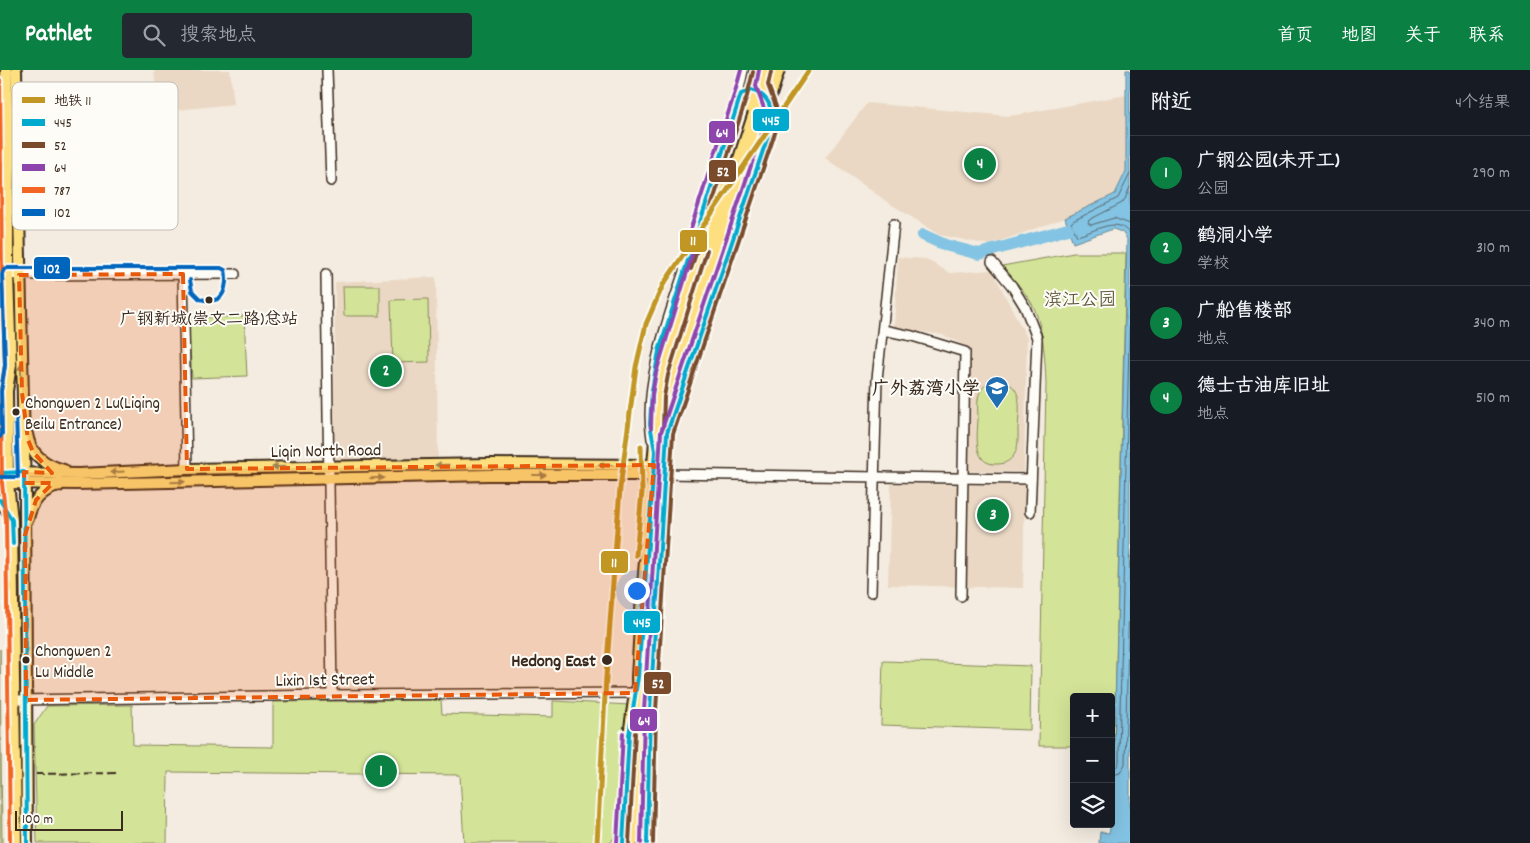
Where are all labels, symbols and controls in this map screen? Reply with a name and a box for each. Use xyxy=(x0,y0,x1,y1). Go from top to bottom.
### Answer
search box xyxy=(122,13,472,58)
text: Pathlet xyxy=(25,18,92,52)
icon: search xyxy=(140,21,168,49)
text: 搜索地点 xyxy=(180,23,256,50)
text: 首页 xyxy=(1277,24,1313,49)
text: 地图 xyxy=(1341,24,1377,49)
text: 关于 xyxy=(1405,24,1441,49)
text: 联系 xyxy=(1469,24,1505,49)
legend xyxy=(12,82,178,230)
text: 附近 xyxy=(1150,89,1192,119)
text: 地铁 11 xyxy=(54,92,91,112)
text: 4个结果 xyxy=(1455,92,1510,115)
line badge: 445 xyxy=(752,108,790,132)
text: 445 xyxy=(762,112,781,132)
text: 445 xyxy=(54,114,72,134)
line badge: 64 xyxy=(708,120,736,144)
text: 64 xyxy=(716,124,729,144)
text: 52 xyxy=(54,137,67,157)
pin: 4 xyxy=(964,145,996,183)
text: 广钢公园(未开工) xyxy=(1197,149,1340,176)
text: 64 xyxy=(54,159,67,179)
line badge: 52 xyxy=(708,159,737,183)
text: 1 xyxy=(1164,162,1168,185)
text: 290 m xyxy=(1472,162,1510,185)
text: 52 xyxy=(717,163,729,183)
text: 公园 xyxy=(1197,178,1229,201)
text: 787 xyxy=(54,182,70,202)
text: 102 xyxy=(54,204,71,224)
text: 鹤洞小学 xyxy=(1197,224,1273,251)
line badge: 11 xyxy=(679,229,708,253)
text: 11 xyxy=(690,232,696,252)
text: 2 xyxy=(1163,237,1170,260)
text: 310 m xyxy=(1476,237,1510,260)
text: 学校 xyxy=(1197,253,1229,276)
line badge: 102 xyxy=(33,256,71,280)
text: 102 xyxy=(44,260,60,280)
park label: 滨江公园 xyxy=(1044,289,1116,314)
marker: 广钢新城(崇文二路)总站 xyxy=(204,295,214,305)
text: 广船售楼部 xyxy=(1197,299,1292,326)
place label: 广钢新城(崇文二路)总站 xyxy=(120,309,298,333)
text: 3 xyxy=(1162,312,1170,335)
text: 340 m xyxy=(1473,312,1510,335)
text: 地点 xyxy=(1197,328,1229,351)
pin: 2 xyxy=(370,352,402,390)
one-way arrow xyxy=(17,363,25,379)
text: 德士古油库旧址 xyxy=(1197,374,1330,401)
school or university icon: 广外荔湾小学 xyxy=(984,375,1010,409)
place label: 广外荔湾小学 xyxy=(872,378,980,403)
text: 4 xyxy=(1163,387,1169,410)
text: 510 m xyxy=(1476,387,1510,410)
place label: Chongwen 2 Lu(Liqing Beilu Entrance) xyxy=(25,393,160,438)
text: 地点 xyxy=(1197,403,1229,426)
marker: Chongwen 2 Lu(Liqing Beilu Entrance) xyxy=(11,407,21,417)
street label: Liqin North Road xyxy=(271,439,382,466)
one-way arrow xyxy=(434,461,450,469)
one-way arrow xyxy=(597,461,613,469)
one-way arrow xyxy=(271,463,287,471)
one-way arrow xyxy=(109,468,125,476)
one-way arrow xyxy=(532,471,548,479)
one-way arrow xyxy=(369,474,385,482)
one-way arrow xyxy=(170,478,186,486)
pin: 3 xyxy=(977,496,1009,534)
line badge: 11 xyxy=(600,550,629,574)
text: 11 xyxy=(611,554,617,574)
your location xyxy=(624,578,650,604)
line badge: 445 xyxy=(623,610,661,634)
text: 445 xyxy=(633,614,652,634)
place label: Chongwen 2 Lu Middle xyxy=(35,641,112,686)
place label: Hedong East xyxy=(511,650,596,675)
marker: Hedong East xyxy=(600,653,614,667)
marker: Chongwen 2 Lu Middle xyxy=(21,655,31,665)
street label: Lixin 1st Street xyxy=(275,668,375,695)
line badge: 52 xyxy=(643,671,672,695)
text: 52 xyxy=(652,675,664,695)
map controls xyxy=(1070,693,1115,828)
button: + xyxy=(1070,693,1115,738)
line badge: 64 xyxy=(629,708,658,732)
text: 64 xyxy=(638,712,651,732)
button: − xyxy=(1070,738,1115,783)
pin: 1 xyxy=(365,752,397,790)
button: layers xyxy=(1070,783,1115,828)
scale bar xyxy=(15,808,122,831)
text: 100 m xyxy=(22,810,53,830)

